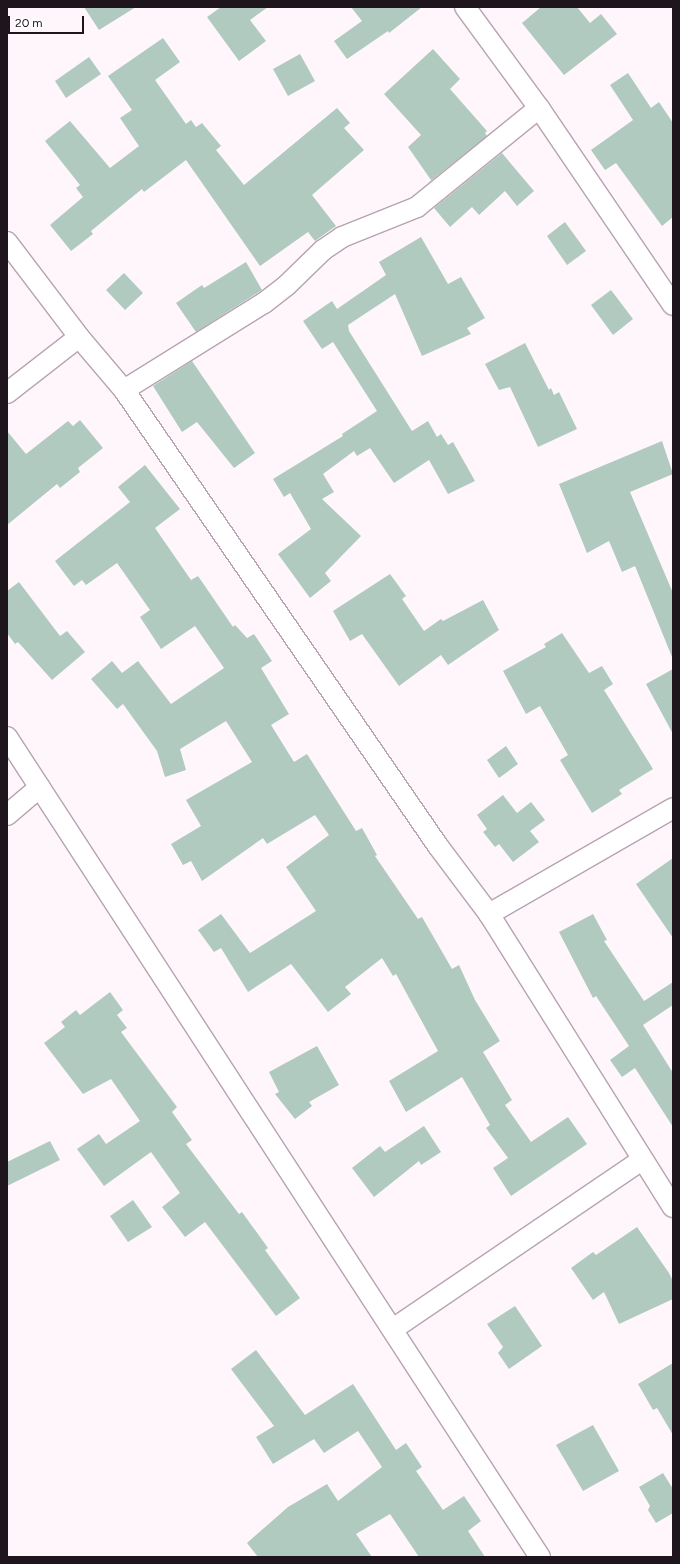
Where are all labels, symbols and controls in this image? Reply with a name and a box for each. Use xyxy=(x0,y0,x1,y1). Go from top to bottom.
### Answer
scale bar xyxy=(10,8,86,34)
text: 20 m xyxy=(15,16,43,30)

